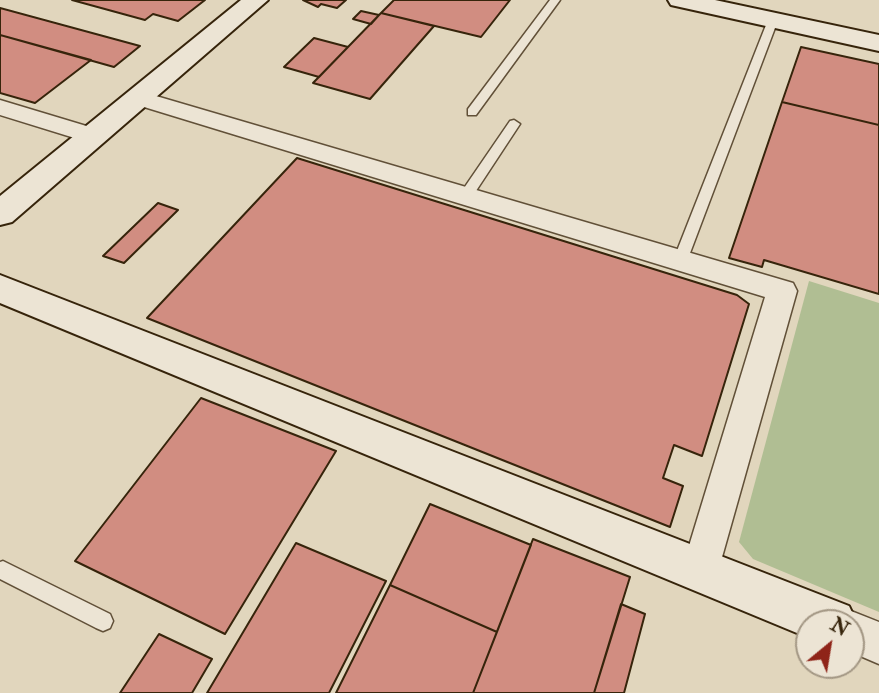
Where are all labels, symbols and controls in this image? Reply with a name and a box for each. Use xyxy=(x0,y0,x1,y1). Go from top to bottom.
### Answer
north arrow xyxy=(795,609,865,679)
text: N xyxy=(826,613,853,642)

